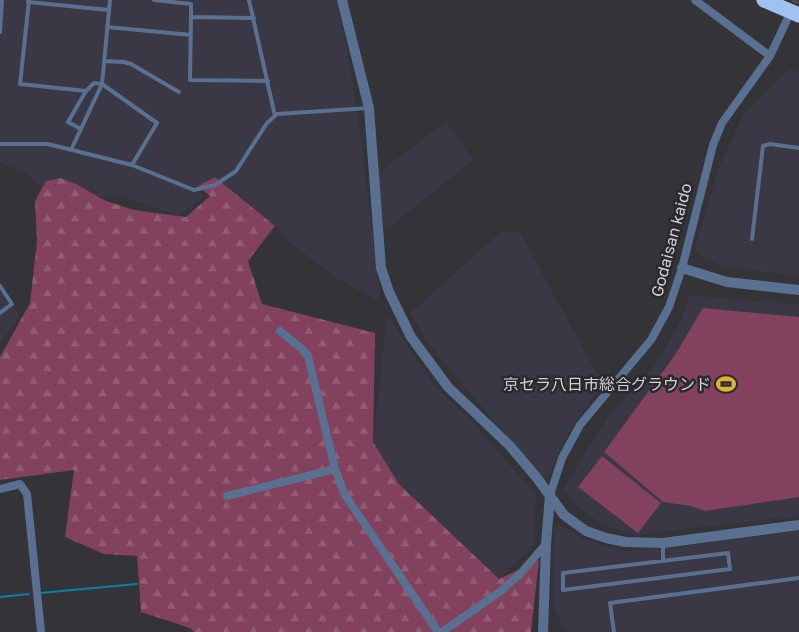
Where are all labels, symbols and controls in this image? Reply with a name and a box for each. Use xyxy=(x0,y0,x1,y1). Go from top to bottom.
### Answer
street label: Godaisan kaido xyxy=(646,181,696,299)
sports icon: 京セラ八日市総合グラウンド xyxy=(715,373,737,395)
place label: 京セラ八日市総合グラウンド xyxy=(503,374,711,394)

